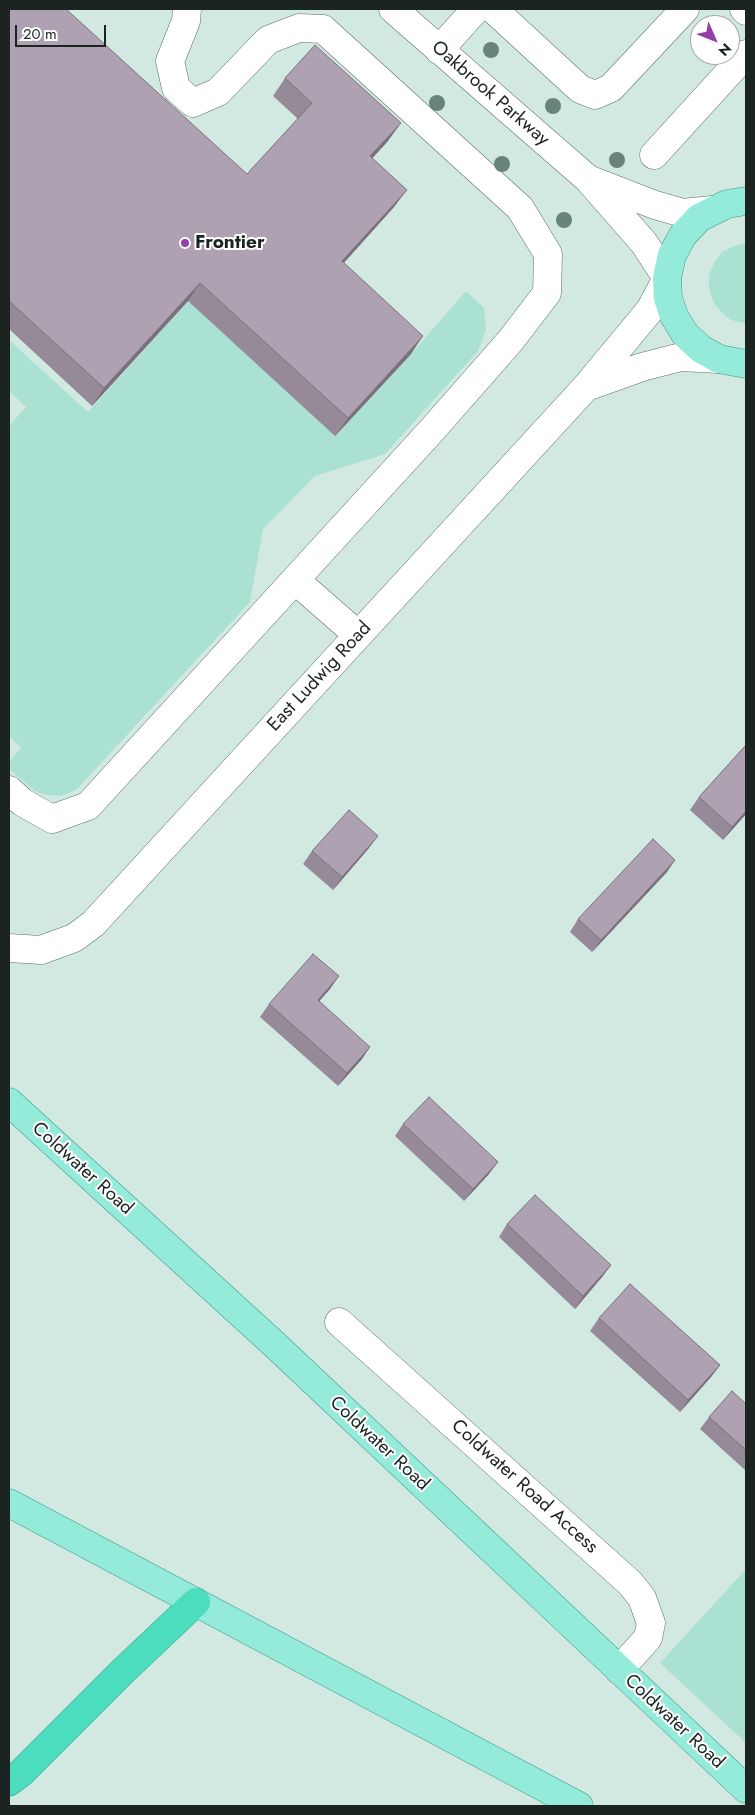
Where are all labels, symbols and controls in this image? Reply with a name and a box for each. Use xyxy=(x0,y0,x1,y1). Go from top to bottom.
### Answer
scale bar xyxy=(18,15,109,47)
north arrow xyxy=(690,15,740,65)
text: 20 m xyxy=(23,23,57,45)
street label: Oakbrook Parkway xyxy=(426,37,554,151)
text: N xyxy=(714,39,736,61)
place label: Frontier xyxy=(195,232,265,254)
marker: Frontier xyxy=(179,237,191,249)
street label: East Ludwig Road xyxy=(263,617,377,737)
street label: Coldwater Road xyxy=(27,1118,137,1220)
street label: Coldwater Road xyxy=(324,1392,434,1496)
street label: Coldwater Road Access xyxy=(446,1415,602,1559)
street label: Coldwater Road xyxy=(619,1670,729,1774)

